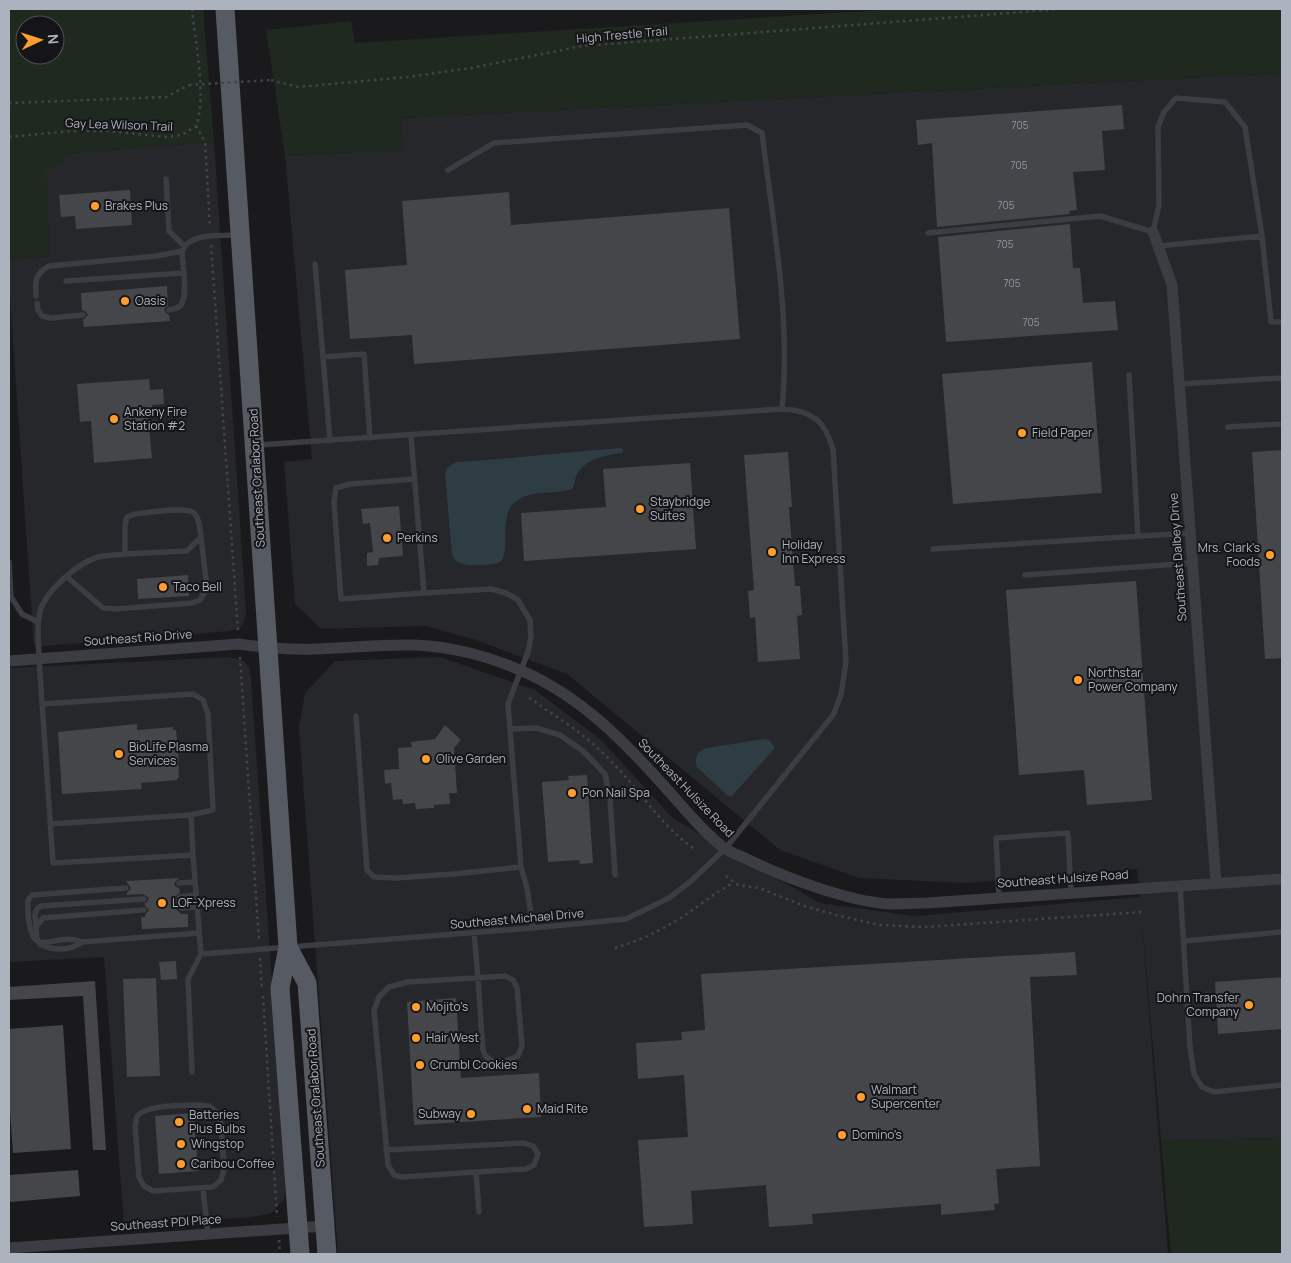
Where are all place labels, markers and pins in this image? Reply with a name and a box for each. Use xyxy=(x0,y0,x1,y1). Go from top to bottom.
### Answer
place label: Brakes Plus xyxy=(105,197,168,214)
marker: Brakes Plus xyxy=(89,200,101,212)
place label: Oasis xyxy=(135,292,166,309)
marker: Oasis xyxy=(119,295,131,307)
place label: Ankeny Fire Station #2 xyxy=(124,403,187,434)
marker: Ankeny Fire Station #2 xyxy=(108,413,120,425)
place label: Field Paper xyxy=(1032,424,1093,441)
marker: Field Paper xyxy=(1016,427,1028,439)
place label: Staybridge Suites xyxy=(650,493,710,524)
marker: Staybridge Suites xyxy=(634,503,646,515)
place label: Perkins xyxy=(397,529,438,546)
marker: Perkins xyxy=(381,532,393,544)
place label: Holiday Inn Express xyxy=(782,536,846,567)
place label: Mrs. Clark's Foods xyxy=(1198,539,1260,570)
marker: Holiday Inn Express xyxy=(766,546,778,558)
marker: Mrs. Clark's Foods xyxy=(1264,549,1276,561)
place label: Taco Bell xyxy=(173,578,222,595)
marker: Taco Bell xyxy=(157,581,169,593)
place label: Northstar Power Company xyxy=(1088,664,1178,695)
marker: Northstar Power Company xyxy=(1072,674,1084,686)
place label: BioLife Plasma Services xyxy=(129,738,208,769)
marker: BioLife Plasma Services xyxy=(113,748,125,760)
place label: Olive Garden xyxy=(436,750,506,767)
marker: Olive Garden xyxy=(420,753,432,765)
place label: Pon Nail Spa xyxy=(582,784,650,801)
marker: Pon Nail Spa xyxy=(566,787,578,799)
place label: LOF-Xpress xyxy=(172,894,236,911)
marker: LOF-Xpress xyxy=(156,897,168,909)
place label: Dohrn Transfer Company xyxy=(1157,989,1240,1020)
place label: Mojito's xyxy=(426,998,468,1015)
marker: Dohrn Transfer Company xyxy=(1243,999,1255,1011)
marker: Mojito's xyxy=(410,1001,422,1013)
place label: Hair West xyxy=(426,1029,479,1046)
marker: Hair West xyxy=(410,1032,422,1044)
place label: Crumbl Cookies xyxy=(430,1056,517,1073)
marker: Crumbl Cookies xyxy=(414,1059,426,1071)
place label: Walmart Supercenter xyxy=(871,1081,941,1112)
marker: Walmart Supercenter xyxy=(855,1091,867,1103)
place label: Maid Rite xyxy=(537,1100,588,1117)
marker: Maid Rite xyxy=(521,1103,533,1115)
place label: Subway xyxy=(418,1105,462,1122)
place label: Batteries Plus Bulbs xyxy=(189,1106,246,1137)
marker: Subway xyxy=(465,1108,477,1120)
marker: Batteries Plus Bulbs xyxy=(173,1116,185,1128)
place label: Domino's xyxy=(852,1126,902,1143)
marker: Domino's xyxy=(836,1129,848,1141)
place label: Wingstop xyxy=(191,1135,244,1152)
marker: Wingstop xyxy=(175,1138,187,1150)
place label: Caribou Coffee xyxy=(191,1155,275,1172)
marker: Caribou Coffee xyxy=(175,1158,187,1170)

